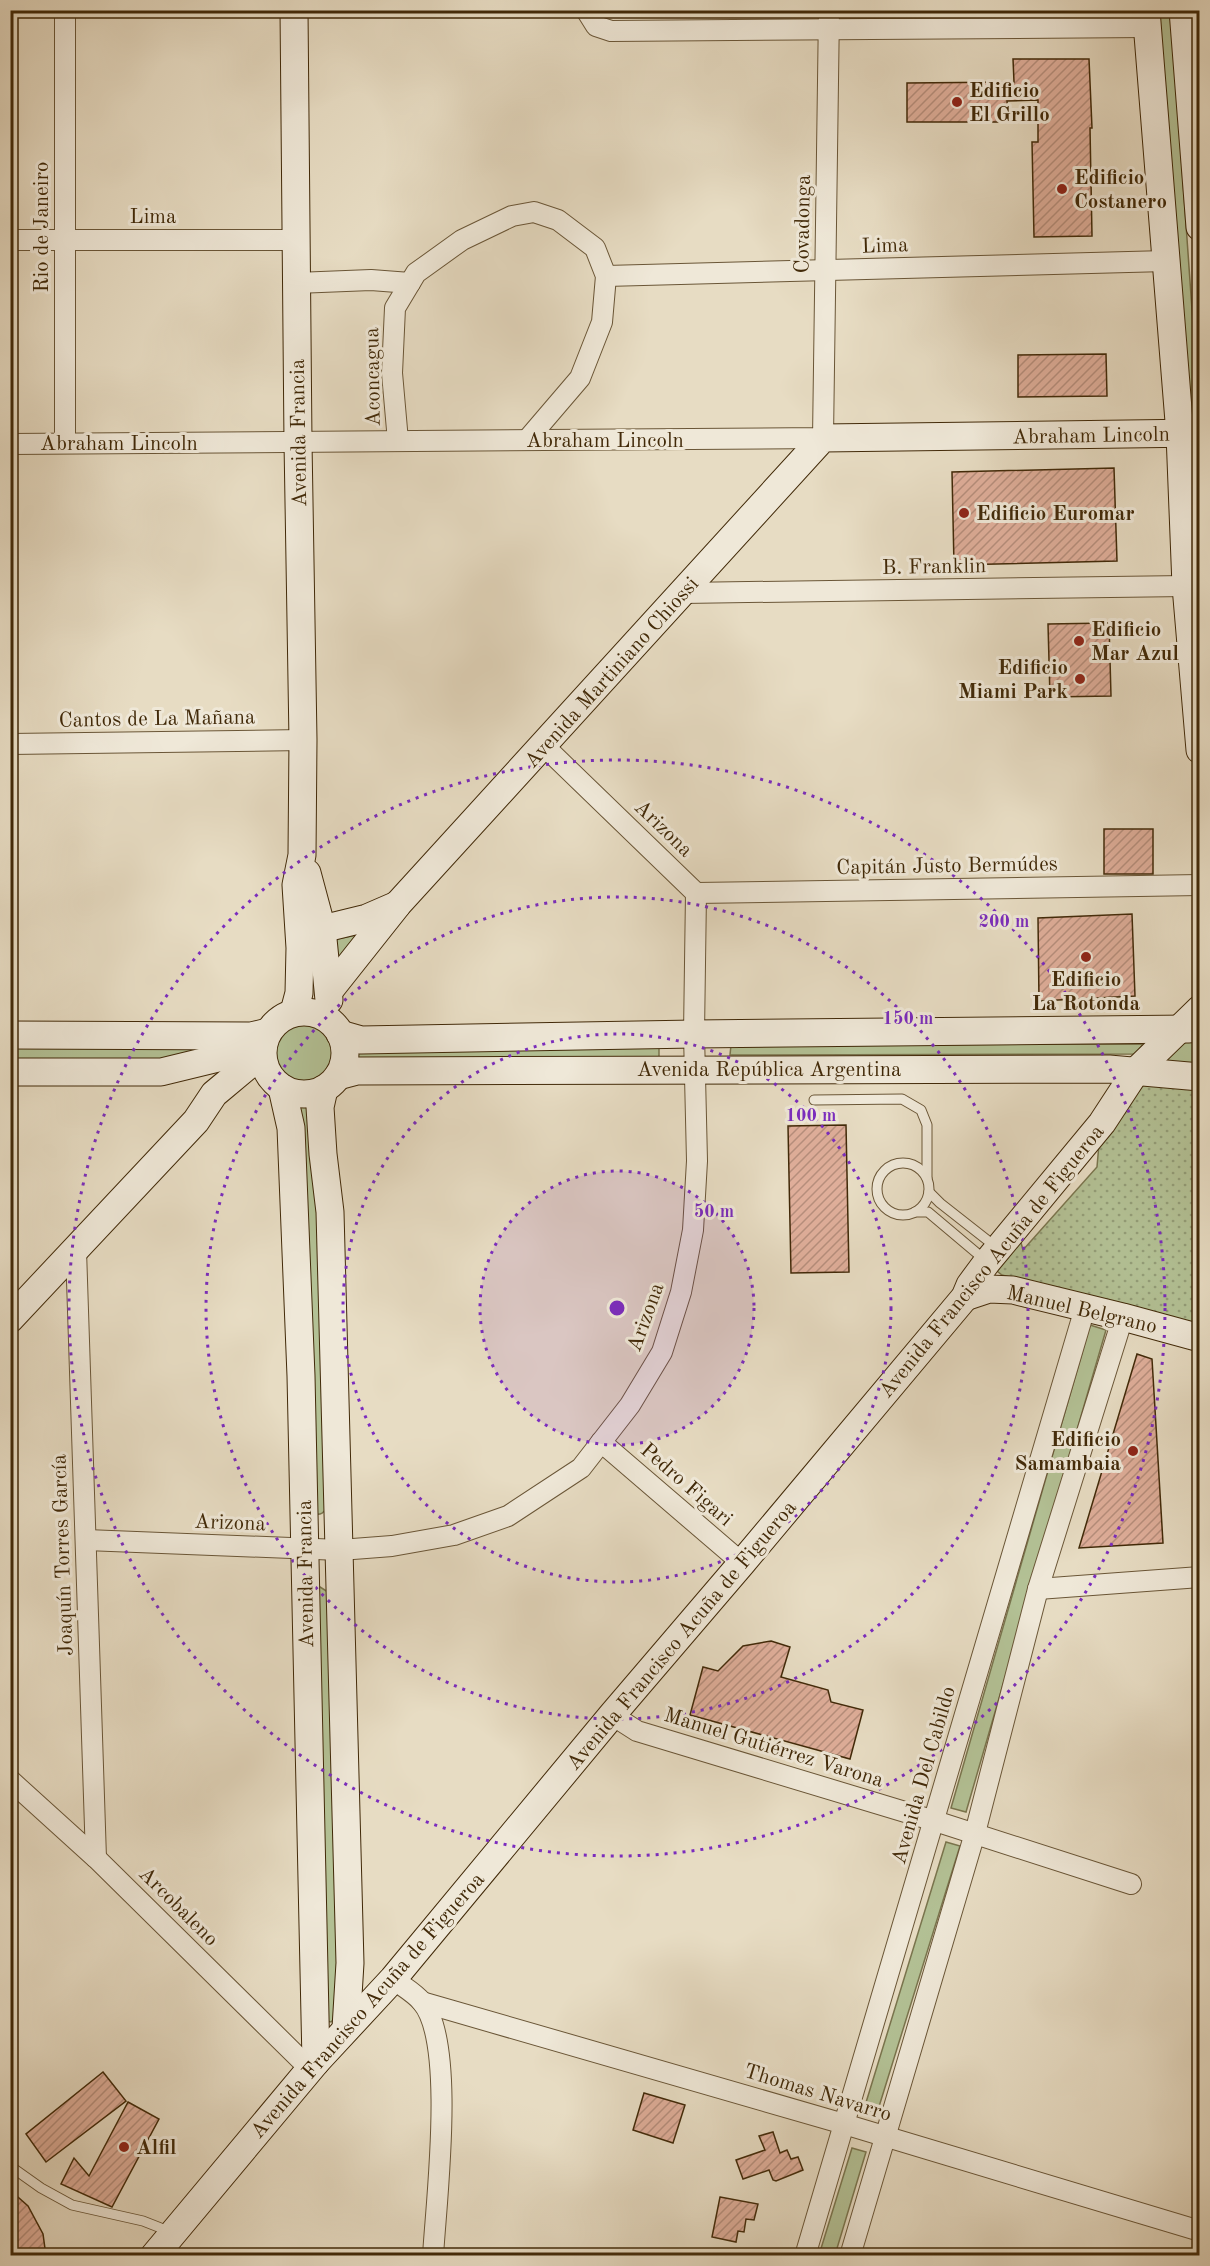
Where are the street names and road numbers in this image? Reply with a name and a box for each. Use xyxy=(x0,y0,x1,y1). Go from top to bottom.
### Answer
street label: Rio de Janeiro xyxy=(32,162,53,292)
street label: Covadonga xyxy=(792,174,815,274)
street label: Lima xyxy=(130,207,176,228)
street label: Lima xyxy=(861,235,909,258)
street label: Aconcagua xyxy=(362,327,385,427)
street label: Avenida Francia xyxy=(288,359,311,507)
street label: Abraham Lincoln xyxy=(1012,425,1170,448)
street label: Abraham Lincoln xyxy=(526,431,684,452)
street label: Abraham Lincoln xyxy=(40,434,198,455)
street label: B. Franklin xyxy=(882,556,986,579)
street label: Avenida Martiniano Chiossi xyxy=(521,574,703,772)
street label: Cantos de La Mañana xyxy=(58,707,256,732)
street label: Arizona xyxy=(630,797,696,862)
street label: Capitán Justo Bermúdes xyxy=(836,854,1058,879)
street label: Avenida República Argentina xyxy=(637,1060,901,1081)
street label: Avenida Francisco Acuña de Figueroa xyxy=(876,1121,1109,1402)
street label: Arizona xyxy=(624,1280,669,1355)
street label: Manuel Belgrano xyxy=(1004,1283,1159,1338)
street label: Pedro Figari xyxy=(636,1440,736,1531)
street label: Joaquín Torres García xyxy=(49,1454,78,1656)
street label: Avenida Francisco Acuña de Figueroa xyxy=(563,1497,801,1775)
street label: Avenida Francia xyxy=(295,1500,318,1648)
street label: Arizona xyxy=(194,1512,266,1535)
street label: Avenida Del Cabildo xyxy=(889,1684,960,1867)
street label: Manuel Gutiérrez Varona xyxy=(661,1705,886,1792)
street label: Arcobaleno xyxy=(134,1863,222,1951)
street label: Avenida Francisco Acuña de Figueroa xyxy=(247,1869,489,2143)
street label: Thomas Navarro xyxy=(741,2061,894,2126)

